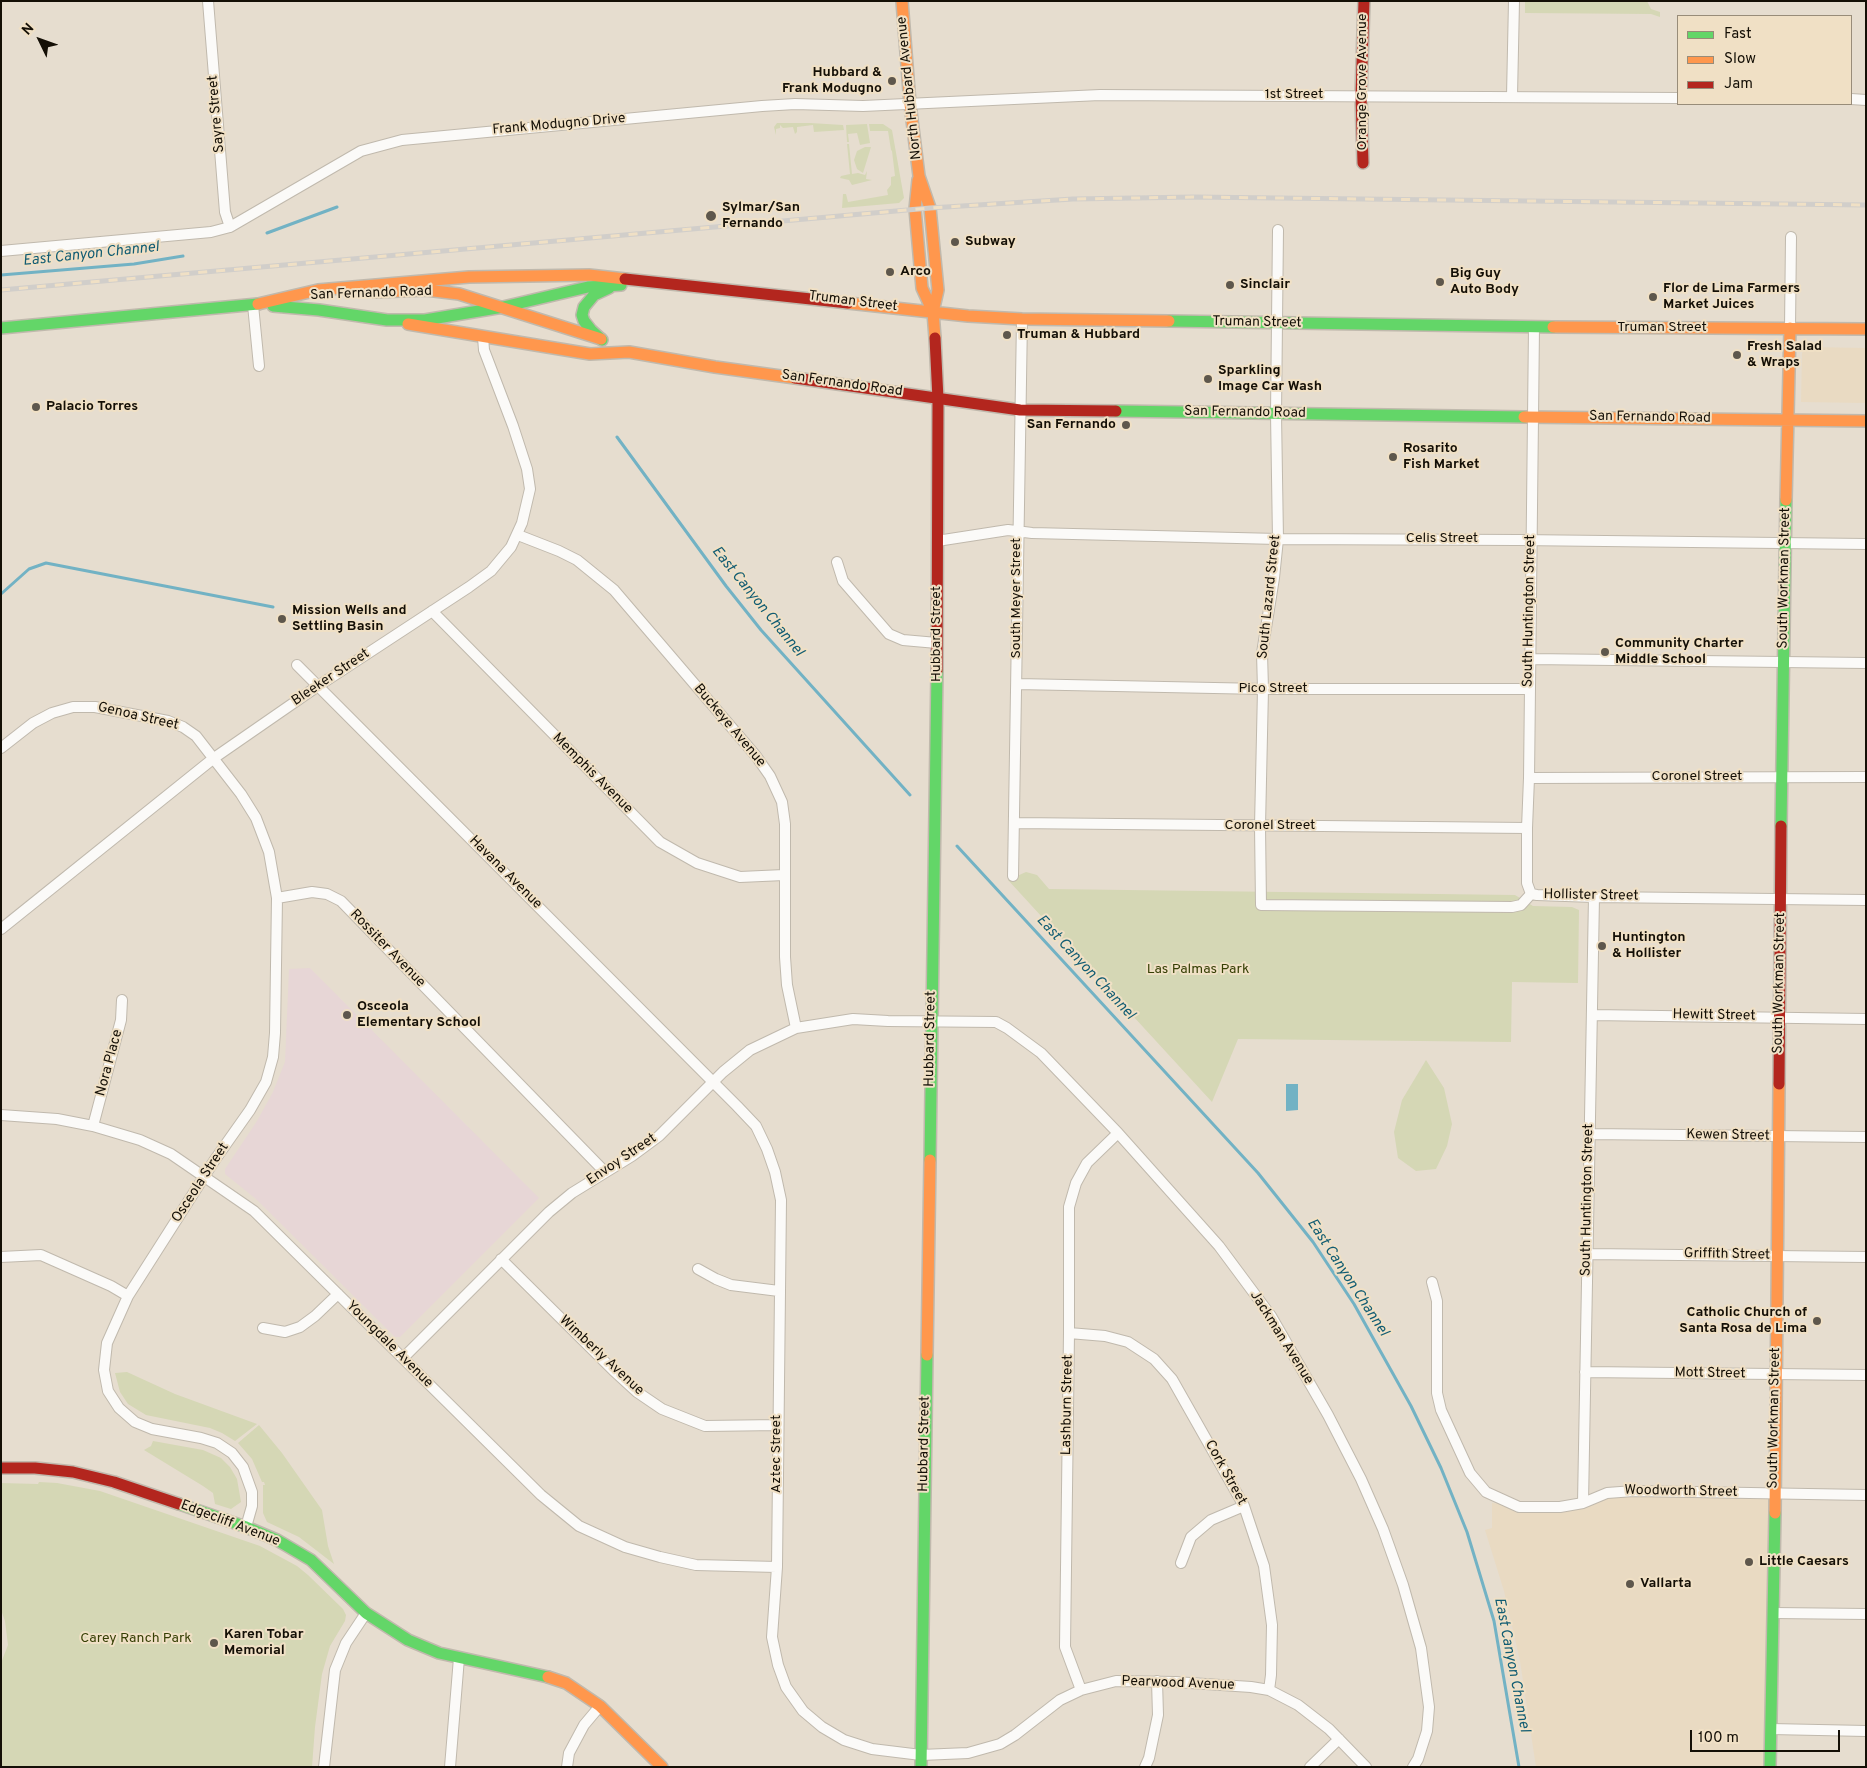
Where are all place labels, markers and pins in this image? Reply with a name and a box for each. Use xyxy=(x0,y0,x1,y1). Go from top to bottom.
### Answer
place label: Hubbard & Frank Modugno xyxy=(782,65,882,98)
marker: Hubbard & Frank Modugno xyxy=(886,75,898,87)
place label: Sylmar/San Fernando xyxy=(722,200,800,232)
marker: Sylmar/San Fernando xyxy=(704,209,718,223)
place label: Subway xyxy=(965,234,1016,250)
marker: Subway xyxy=(949,236,961,248)
place label: Arco xyxy=(900,264,931,280)
marker: Arco xyxy=(884,266,896,278)
place label: Big Guy Auto Body xyxy=(1450,266,1519,298)
marker: Big Guy Auto Body xyxy=(1434,276,1446,288)
place label: Sinclair xyxy=(1240,277,1290,293)
marker: Sinclair xyxy=(1224,279,1236,291)
place label: Flor de Lima Farmers Market Juices xyxy=(1663,281,1800,314)
marker: Flor de Lima Farmers Market Juices xyxy=(1647,291,1659,303)
place label: Truman & Hubbard xyxy=(1017,327,1140,343)
marker: Truman & Hubbard xyxy=(1001,329,1013,341)
place label: Fresh Salad & Wraps xyxy=(1747,339,1822,372)
marker: Fresh Salad & Wraps xyxy=(1731,349,1743,361)
place label: Sparkling Image Car Wash xyxy=(1218,363,1322,396)
marker: Sparkling Image Car Wash xyxy=(1202,373,1214,385)
place label: Palacio Torres xyxy=(46,399,138,415)
marker: Palacio Torres xyxy=(30,401,42,413)
place label: San Fernando xyxy=(1027,417,1116,433)
marker: San Fernando xyxy=(1120,419,1132,431)
place label: Rosarito Fish Market xyxy=(1403,441,1479,474)
marker: Rosarito Fish Market xyxy=(1387,451,1399,463)
place label: Mission Wells and Settling Basin xyxy=(292,603,407,636)
marker: Mission Wells and Settling Basin xyxy=(276,613,288,625)
place label: Community Charter Middle School xyxy=(1615,636,1744,669)
marker: Community Charter Middle School xyxy=(1599,646,1611,658)
place label: Huntington & Hollister xyxy=(1612,930,1686,962)
marker: Huntington & Hollister xyxy=(1596,940,1608,952)
place label: Osceola Elementary School xyxy=(357,999,481,1032)
marker: Osceola Elementary School xyxy=(341,1009,353,1021)
place label: Catholic Church of Santa Rosa de Lima xyxy=(1679,1305,1807,1338)
marker: Catholic Church of Santa Rosa de Lima xyxy=(1811,1315,1823,1327)
place label: Little Caesars xyxy=(1759,1554,1849,1570)
marker: Little Caesars xyxy=(1743,1556,1755,1568)
place label: Vallarta xyxy=(1640,1576,1691,1592)
marker: Vallarta xyxy=(1624,1578,1636,1590)
place label: Karen Tobar Memorial xyxy=(224,1627,304,1660)
marker: Karen Tobar Memorial xyxy=(208,1637,220,1649)

